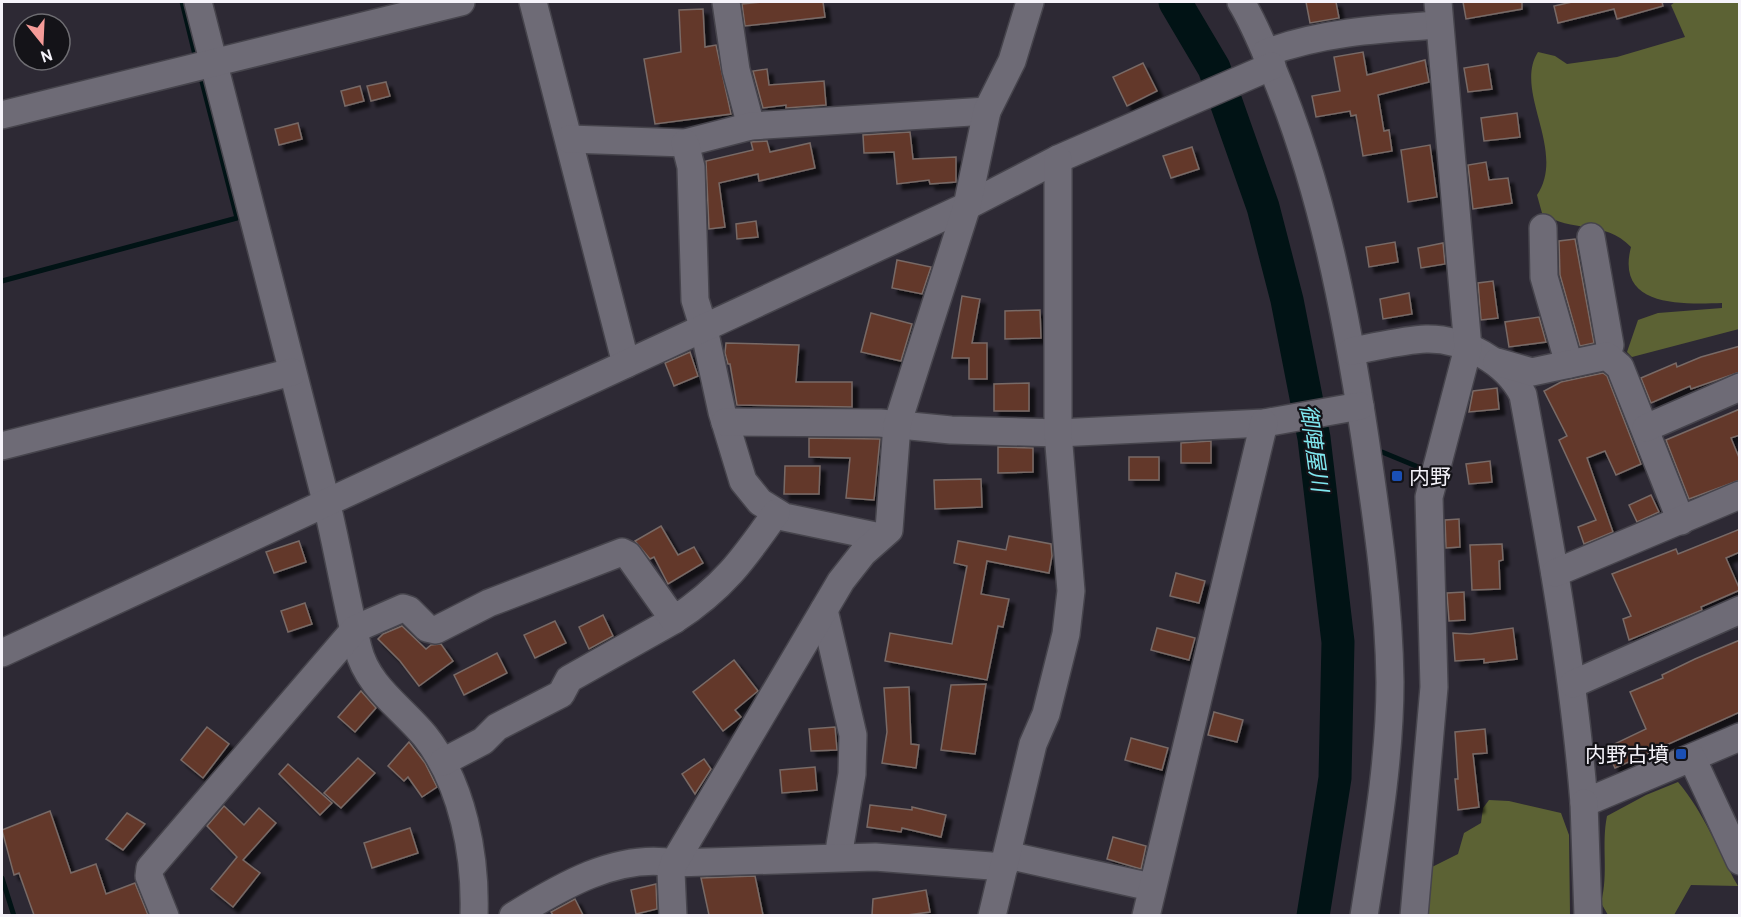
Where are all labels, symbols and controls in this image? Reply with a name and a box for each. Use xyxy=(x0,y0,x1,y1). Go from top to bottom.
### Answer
north arrow xyxy=(12,12,72,72)
text: N xyxy=(38,45,55,67)
water label: 御陣屋川 xyxy=(1295,403,1334,495)
place label: 内野 xyxy=(1409,464,1451,489)
marker: 内野 xyxy=(1390,469,1404,483)
place label: 内野古墳 xyxy=(1585,742,1669,767)
marker: 内野古墳 xyxy=(1674,747,1688,761)

